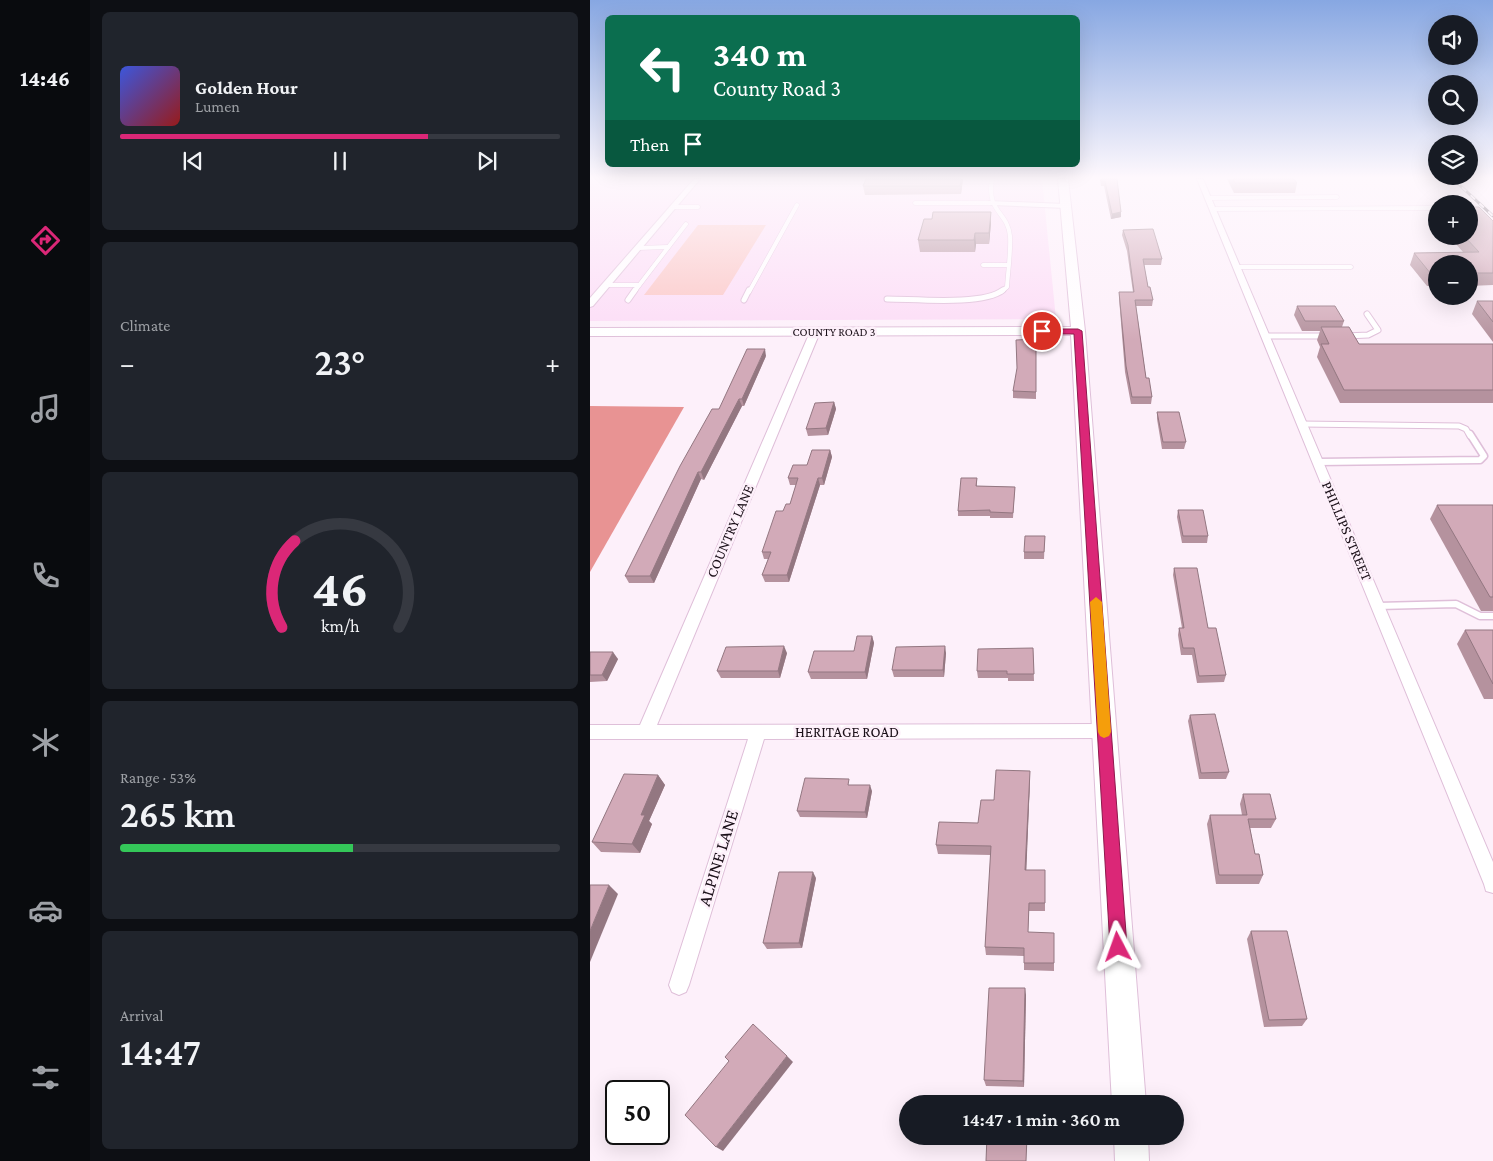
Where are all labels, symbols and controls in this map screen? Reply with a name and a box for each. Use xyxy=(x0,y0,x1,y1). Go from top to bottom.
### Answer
map controls xyxy=(1428,15,1478,305)
button: sound xyxy=(1428,15,1478,65)
icon: left xyxy=(630,35,695,100)
text: 340 m xyxy=(713,35,807,74)
text: 14:46 xyxy=(20,66,70,91)
button: search xyxy=(1428,75,1478,125)
text: County Road 3 xyxy=(713,76,841,101)
text: Golden Hour xyxy=(195,77,298,98)
text: Lumen xyxy=(195,98,240,115)
icon: arrive xyxy=(679,130,707,158)
text: Then xyxy=(630,134,669,155)
button: layers xyxy=(1428,135,1478,185)
icon: previous xyxy=(179,147,207,175)
icon: pause xyxy=(326,147,354,175)
icon: next xyxy=(473,147,501,175)
button: + xyxy=(1428,195,1478,245)
icon: directions xyxy=(28,223,63,258)
button: − xyxy=(1428,255,1478,305)
pin xyxy=(1021,310,1063,352)
text: Climate xyxy=(120,317,170,334)
icon: arrive xyxy=(1028,317,1056,345)
street label: COUNTY ROAD 3 xyxy=(792,325,876,339)
text: 23° xyxy=(315,341,365,383)
text: − xyxy=(120,348,135,379)
text: + xyxy=(545,348,560,379)
icon: music xyxy=(28,391,63,426)
street label: PHILLIPS STREET xyxy=(1319,479,1375,583)
street label: COUNTRY LANE xyxy=(703,482,757,580)
icon: phone xyxy=(28,558,63,593)
text: 46 xyxy=(312,559,368,617)
text: km/h xyxy=(321,616,360,636)
street label: HERITAGE ROAD xyxy=(795,724,899,740)
icon: climate xyxy=(28,725,63,760)
text: Range · 53% xyxy=(120,769,196,786)
text: 265 km xyxy=(120,793,235,835)
street label: ALPINE LANE xyxy=(694,807,742,909)
icon: car xyxy=(28,893,63,928)
position arrow xyxy=(1091,920,1143,972)
text: Arrival xyxy=(120,1007,164,1024)
text: 14:47 xyxy=(120,1031,201,1073)
icon: filters xyxy=(28,1060,63,1095)
speed limit sign: 50 xyxy=(605,1080,670,1145)
text: 14:47 · 1 min · 360 m xyxy=(963,1109,1120,1130)

